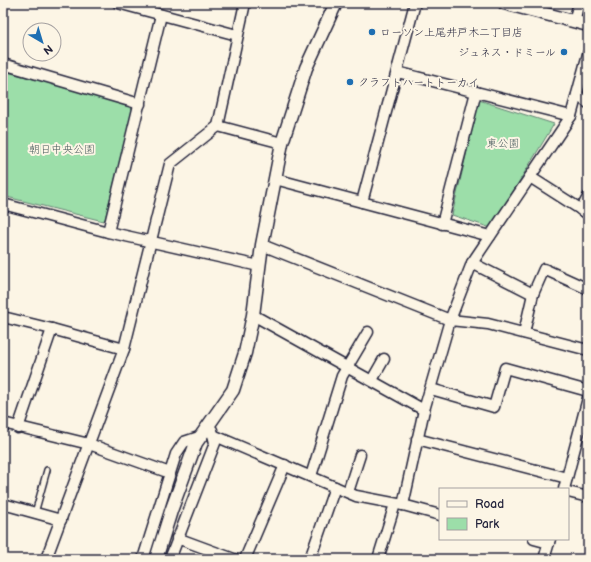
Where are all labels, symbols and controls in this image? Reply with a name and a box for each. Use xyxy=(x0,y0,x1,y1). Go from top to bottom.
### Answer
north arrow xyxy=(22,22,62,62)
place label: ローソン上尾井戸木二丁目店 xyxy=(380,26,523,39)
marker: ローソン上尾井戸木二丁目店 xyxy=(367,27,377,37)
text: N xyxy=(41,42,55,57)
place label: ジュネス・ドミール xyxy=(458,46,556,59)
marker: ジュネス・ドミール xyxy=(559,47,569,57)
place label: クラフトハートトーカイ xyxy=(358,76,479,89)
marker: クラフトハートトーカイ xyxy=(345,77,355,87)
park label: 東公園 xyxy=(487,137,520,150)
park label: 朝日中央公園 xyxy=(29,143,95,156)
legend xyxy=(439,488,569,540)
text: Road xyxy=(475,497,504,512)
text: Park xyxy=(475,517,499,532)

